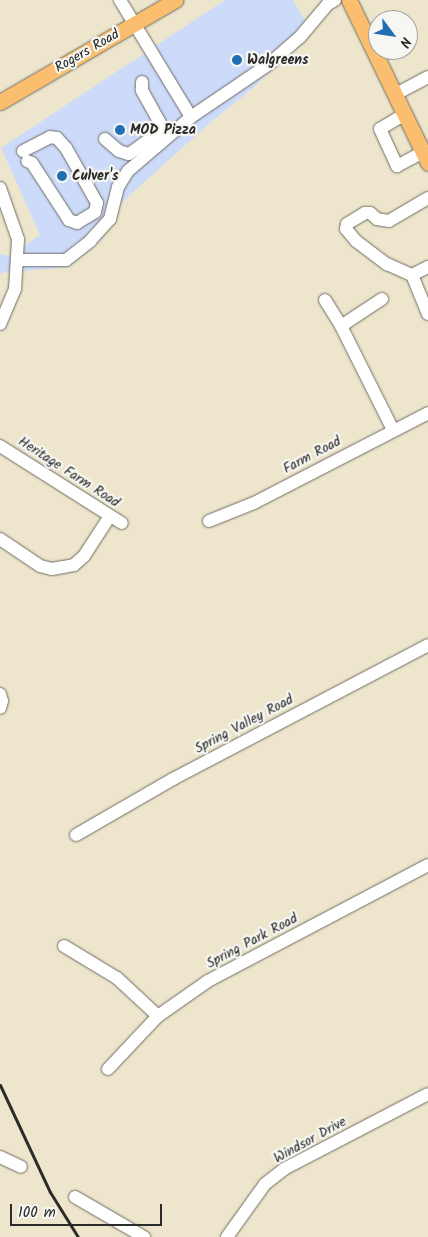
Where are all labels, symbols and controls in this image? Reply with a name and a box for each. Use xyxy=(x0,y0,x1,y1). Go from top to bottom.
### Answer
north arrow xyxy=(368,10,418,60)
street label: Rogers Road xyxy=(52,26,122,76)
text: N xyxy=(393,33,417,52)
place label: Walgreens xyxy=(247,52,309,68)
marker: Walgreens xyxy=(231,54,243,66)
place label: MOD Pizza xyxy=(130,122,196,138)
marker: MOD Pizza xyxy=(114,124,126,136)
place label: Culver's xyxy=(72,168,119,184)
marker: Culver's xyxy=(56,170,68,182)
street label: Heritage Farm Road xyxy=(15,433,123,511)
street label: Farm Road xyxy=(280,433,344,477)
street label: Spring Valley Road xyxy=(192,691,296,757)
street label: Spring Park Road xyxy=(204,910,300,972)
street label: Windsor Drive xyxy=(271,1113,349,1167)
scale bar xyxy=(12,1194,165,1226)
text: 100 m xyxy=(18,1201,56,1225)

